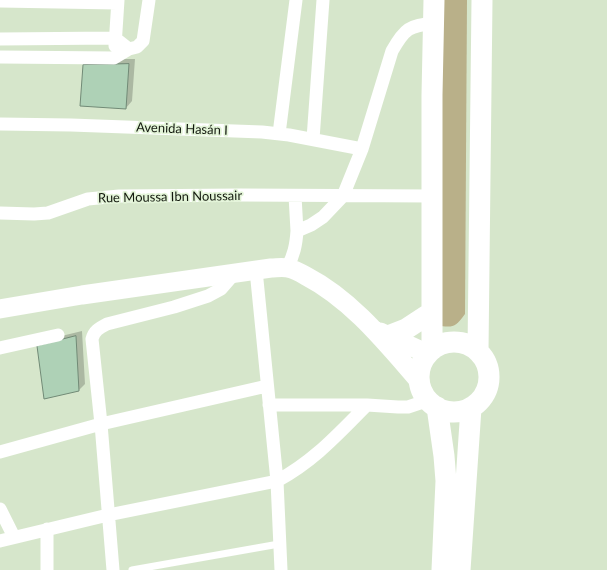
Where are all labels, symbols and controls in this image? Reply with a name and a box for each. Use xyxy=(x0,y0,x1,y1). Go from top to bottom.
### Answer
street label: Avenida Hasán I xyxy=(136,120,228,138)
street label: Rue Moussa Ibn Noussair xyxy=(98,188,242,206)

